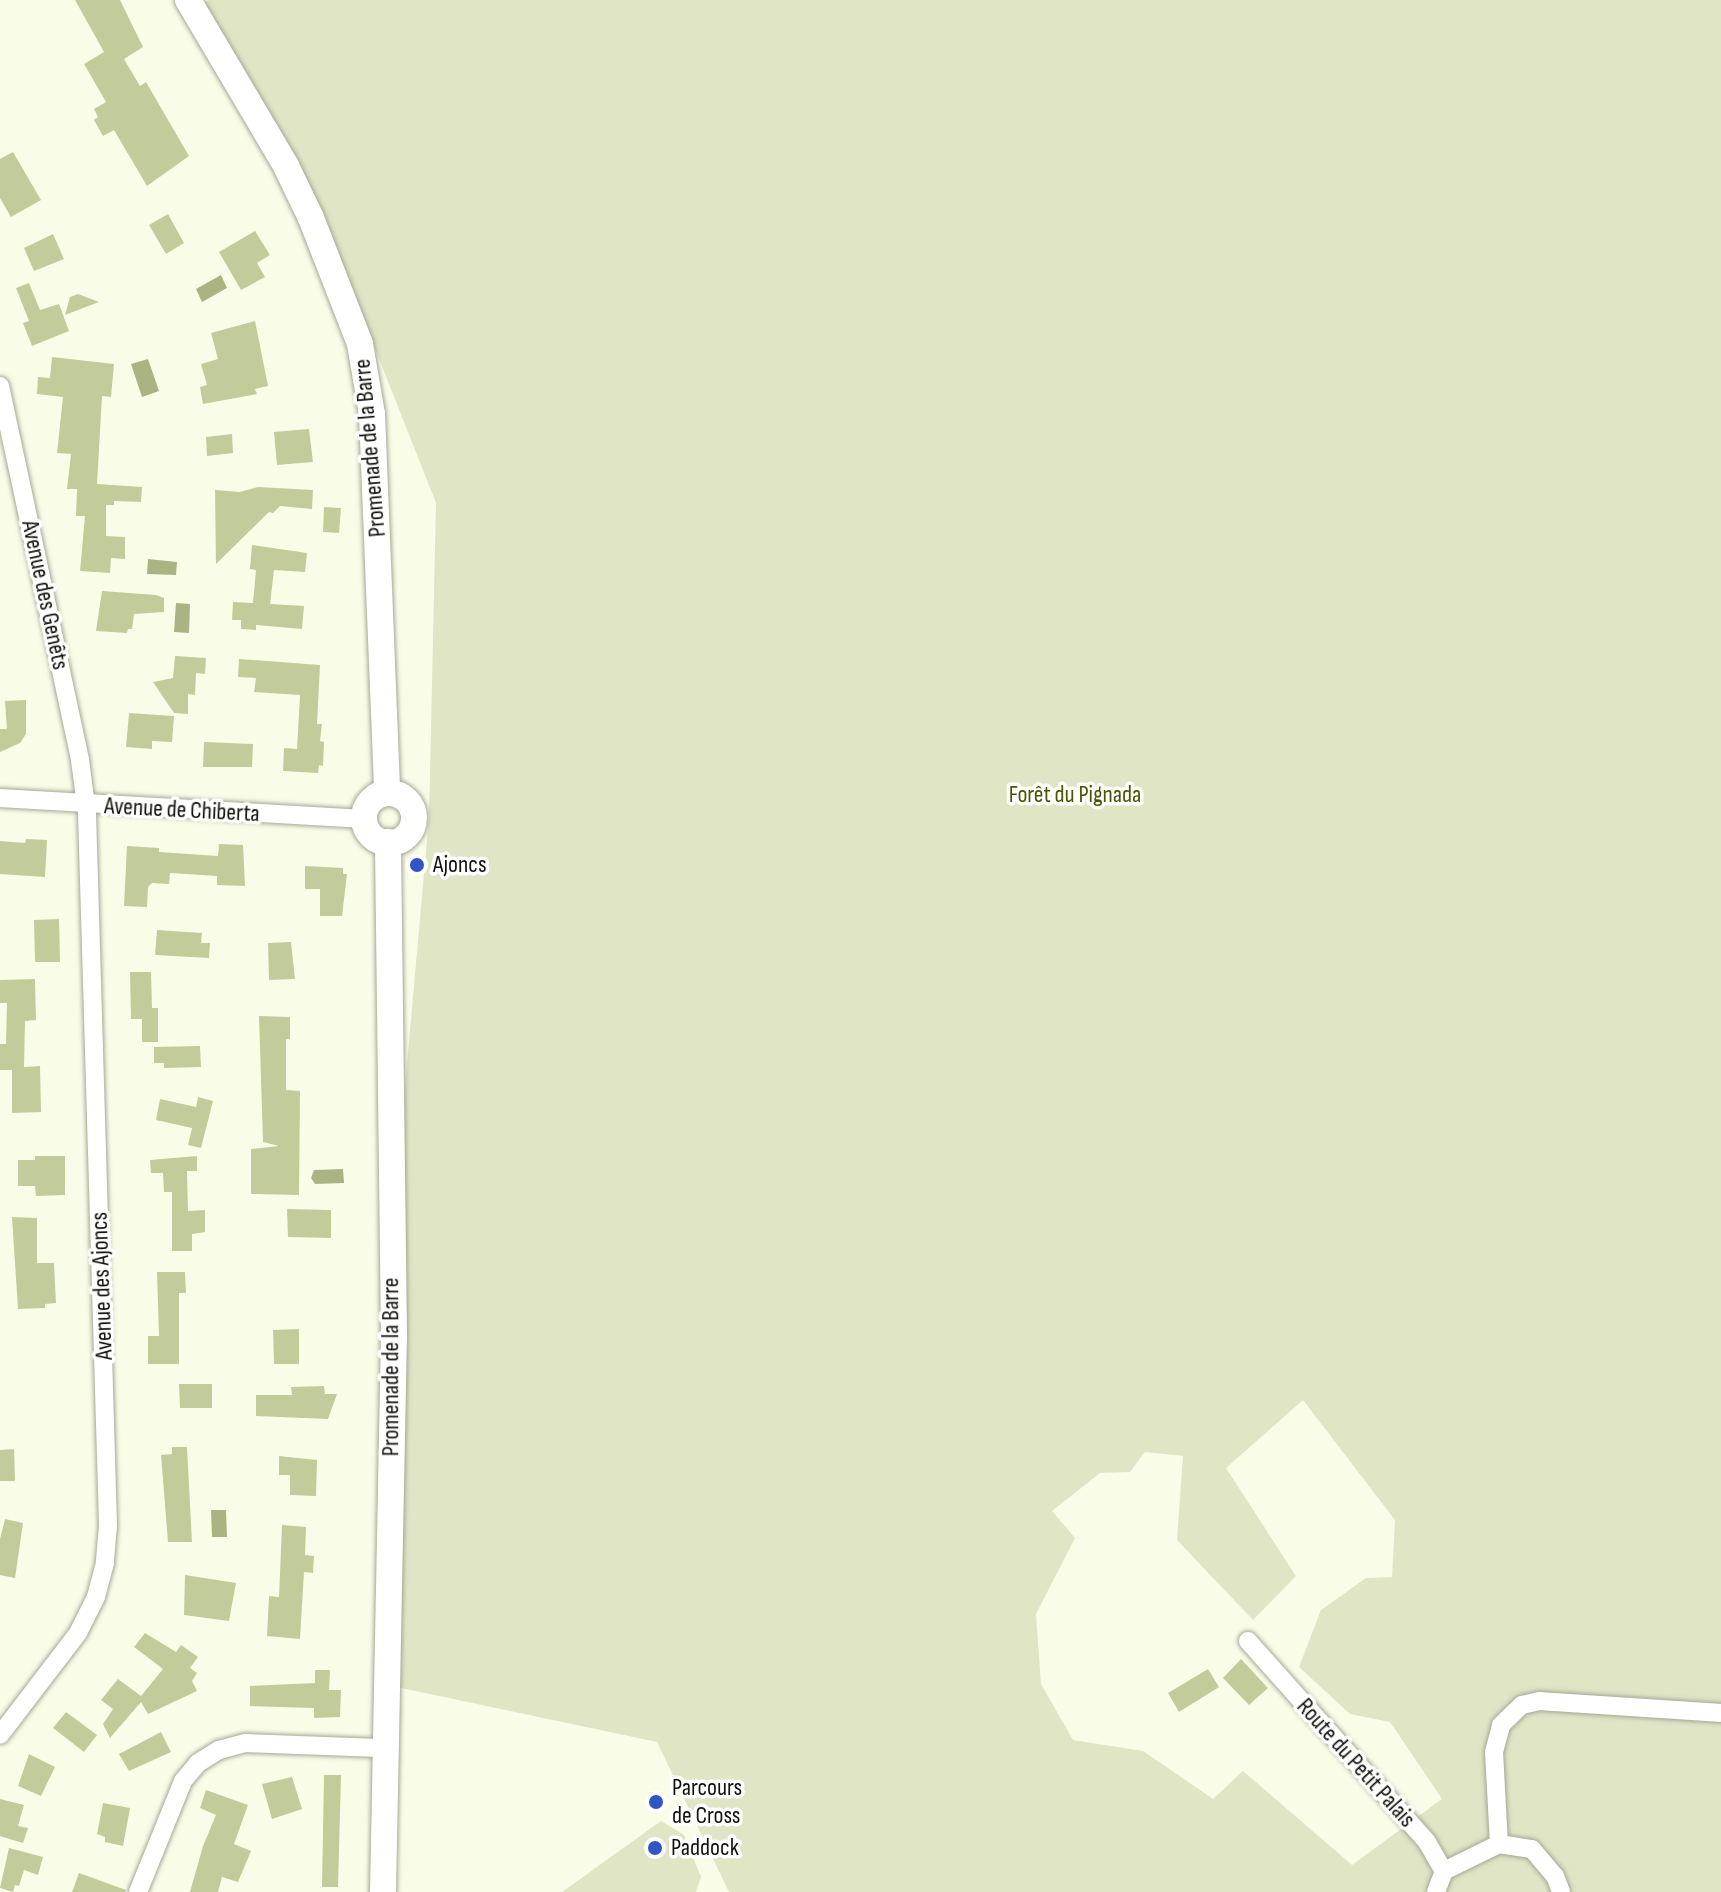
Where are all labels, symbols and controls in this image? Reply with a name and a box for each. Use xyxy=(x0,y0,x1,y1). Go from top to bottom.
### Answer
street label: Promenade de la Barre xyxy=(348,358,392,538)
street label: Avenue des Genêts xyxy=(15,518,75,672)
park label: Forêt du Pignada xyxy=(1009,781,1141,809)
street label: Avenue de Chiberta xyxy=(104,792,260,828)
place label: Ajoncs xyxy=(433,851,487,879)
marker: Ajoncs xyxy=(408,856,426,874)
street label: Avenue des Ajoncs xyxy=(85,1211,119,1361)
street label: Promenade de la Barre xyxy=(377,1278,405,1456)
street label: Route du Petit Palais xyxy=(1291,1693,1421,1833)
place label: Parcours de Cross xyxy=(672,1774,742,1830)
marker: Parcours de Cross xyxy=(647,1793,665,1811)
place label: Paddock xyxy=(671,1834,739,1862)
marker: Paddock xyxy=(646,1839,664,1857)

